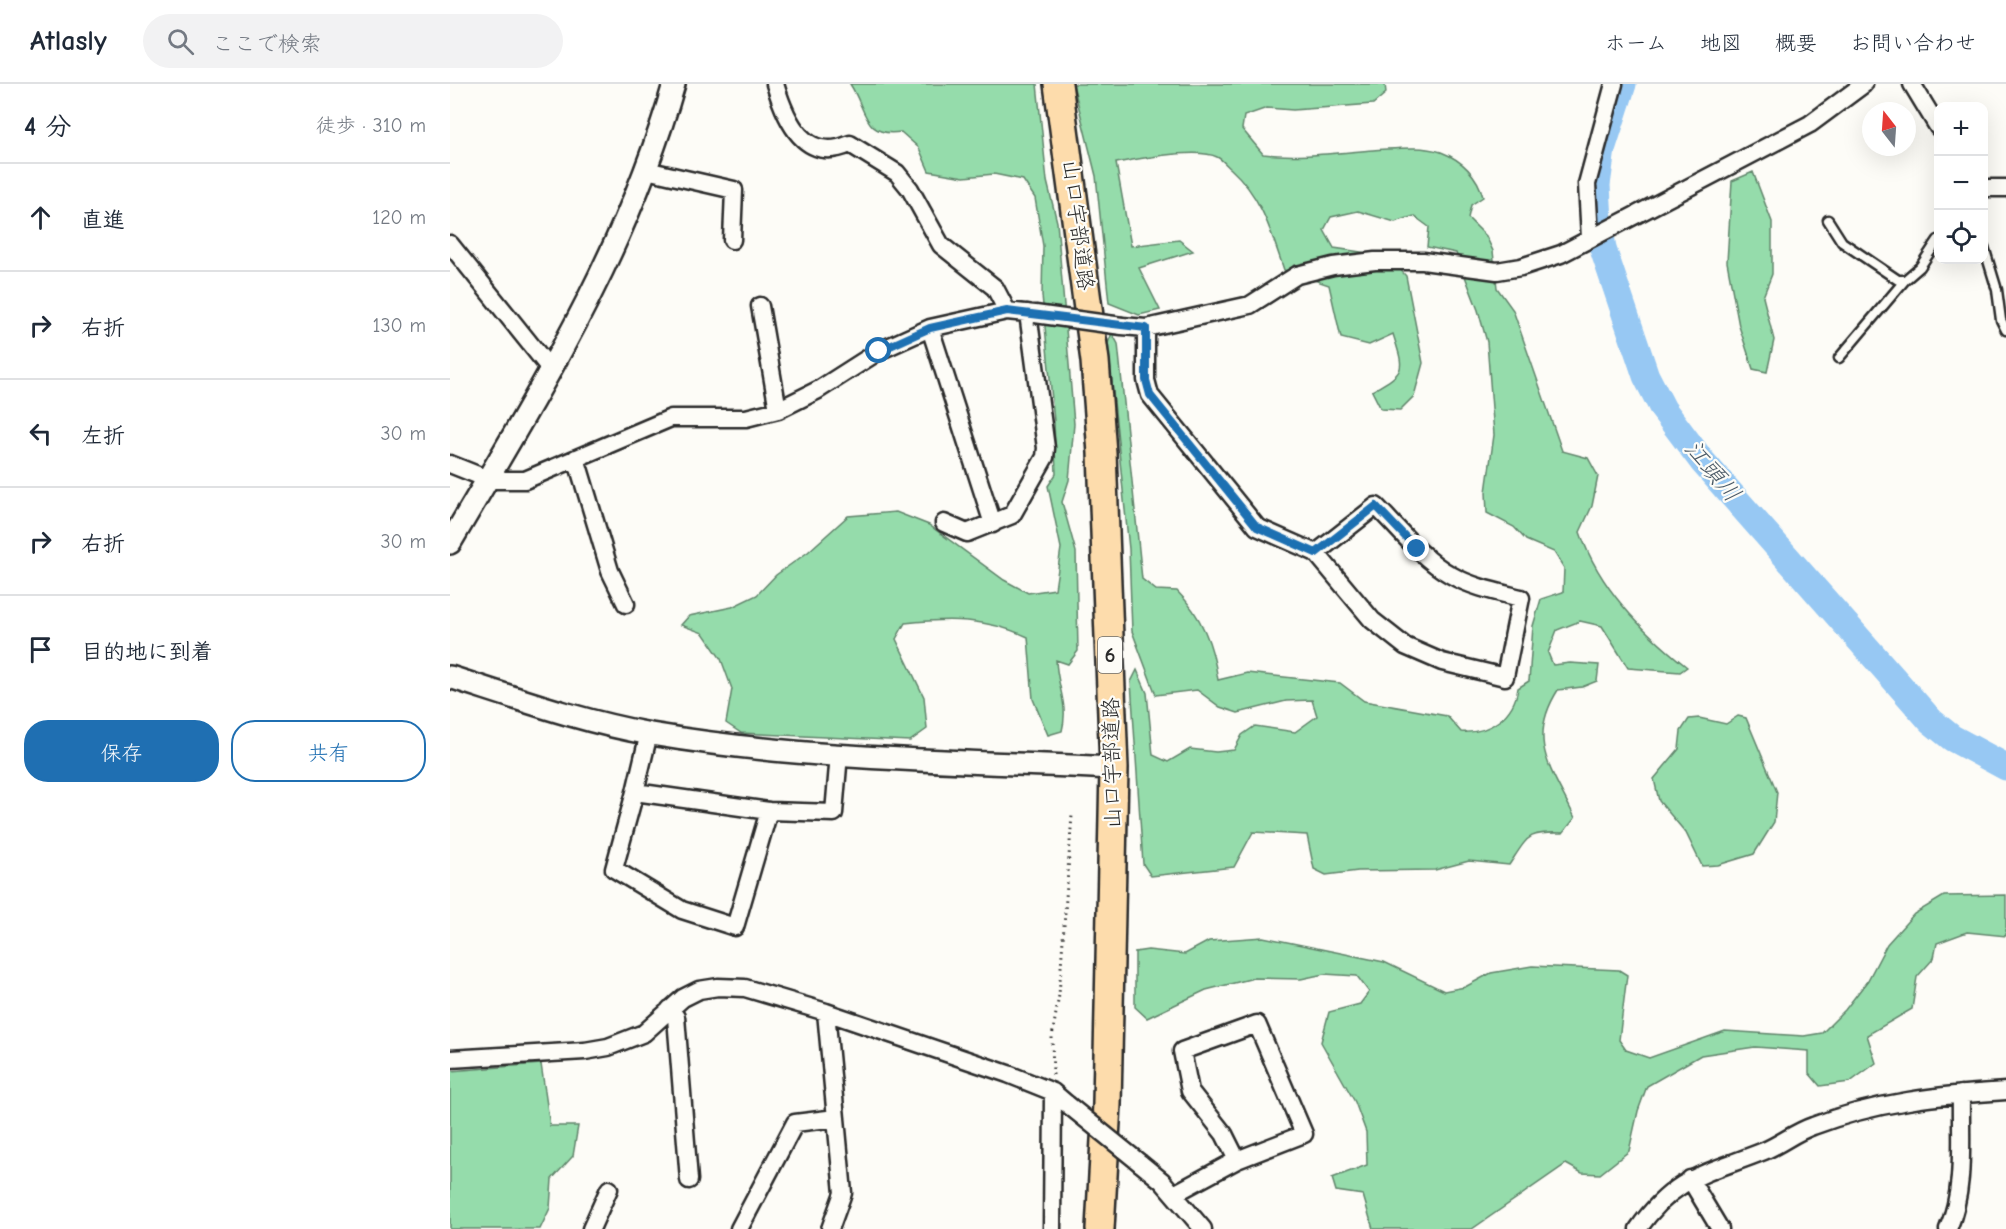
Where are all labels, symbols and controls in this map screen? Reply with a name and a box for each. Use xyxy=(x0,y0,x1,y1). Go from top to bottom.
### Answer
search box xyxy=(143,14,563,68)
text: Atlasly xyxy=(30,25,107,57)
icon: search xyxy=(164,25,197,58)
text: ここで検索 xyxy=(212,31,322,57)
text: ホーム xyxy=(1605,31,1667,55)
text: 地図 xyxy=(1700,31,1742,55)
text: 概要 xyxy=(1775,31,1817,55)
text: お問い合わせ xyxy=(1850,31,1976,55)
north arrow xyxy=(1862,102,1916,156)
map controls xyxy=(1934,102,1988,264)
button: + xyxy=(1934,102,1988,156)
text: 4 分 xyxy=(24,112,71,142)
text: 徒歩 · 310 m xyxy=(316,114,426,137)
button: − xyxy=(1934,156,1988,210)
street label: 山口宇部道路 xyxy=(1057,158,1099,292)
icon: ahead xyxy=(24,201,57,234)
text: 120 m xyxy=(372,206,426,229)
text: 直進 xyxy=(81,207,125,233)
button: locate xyxy=(1934,210,1988,264)
icon: right xyxy=(24,309,57,342)
text: 130 m xyxy=(373,314,426,337)
text: 右折 xyxy=(81,315,125,341)
route start xyxy=(865,337,891,363)
icon: left xyxy=(24,417,57,450)
text: 30 m xyxy=(380,422,426,445)
text: 左折 xyxy=(81,423,125,449)
water label: 江頭川 xyxy=(1679,434,1747,508)
icon: right xyxy=(24,525,57,558)
text: 30 m xyxy=(380,530,426,553)
text: 右折 xyxy=(81,531,125,557)
route end xyxy=(1403,535,1429,561)
icon: arrive xyxy=(24,633,57,666)
road number: 6 xyxy=(1098,637,1122,673)
text: 目的地に到着 xyxy=(81,639,213,665)
street label: 山口宇部道路 xyxy=(1098,697,1126,829)
button: 保存 xyxy=(24,720,219,782)
button: 共有 xyxy=(231,720,426,782)

